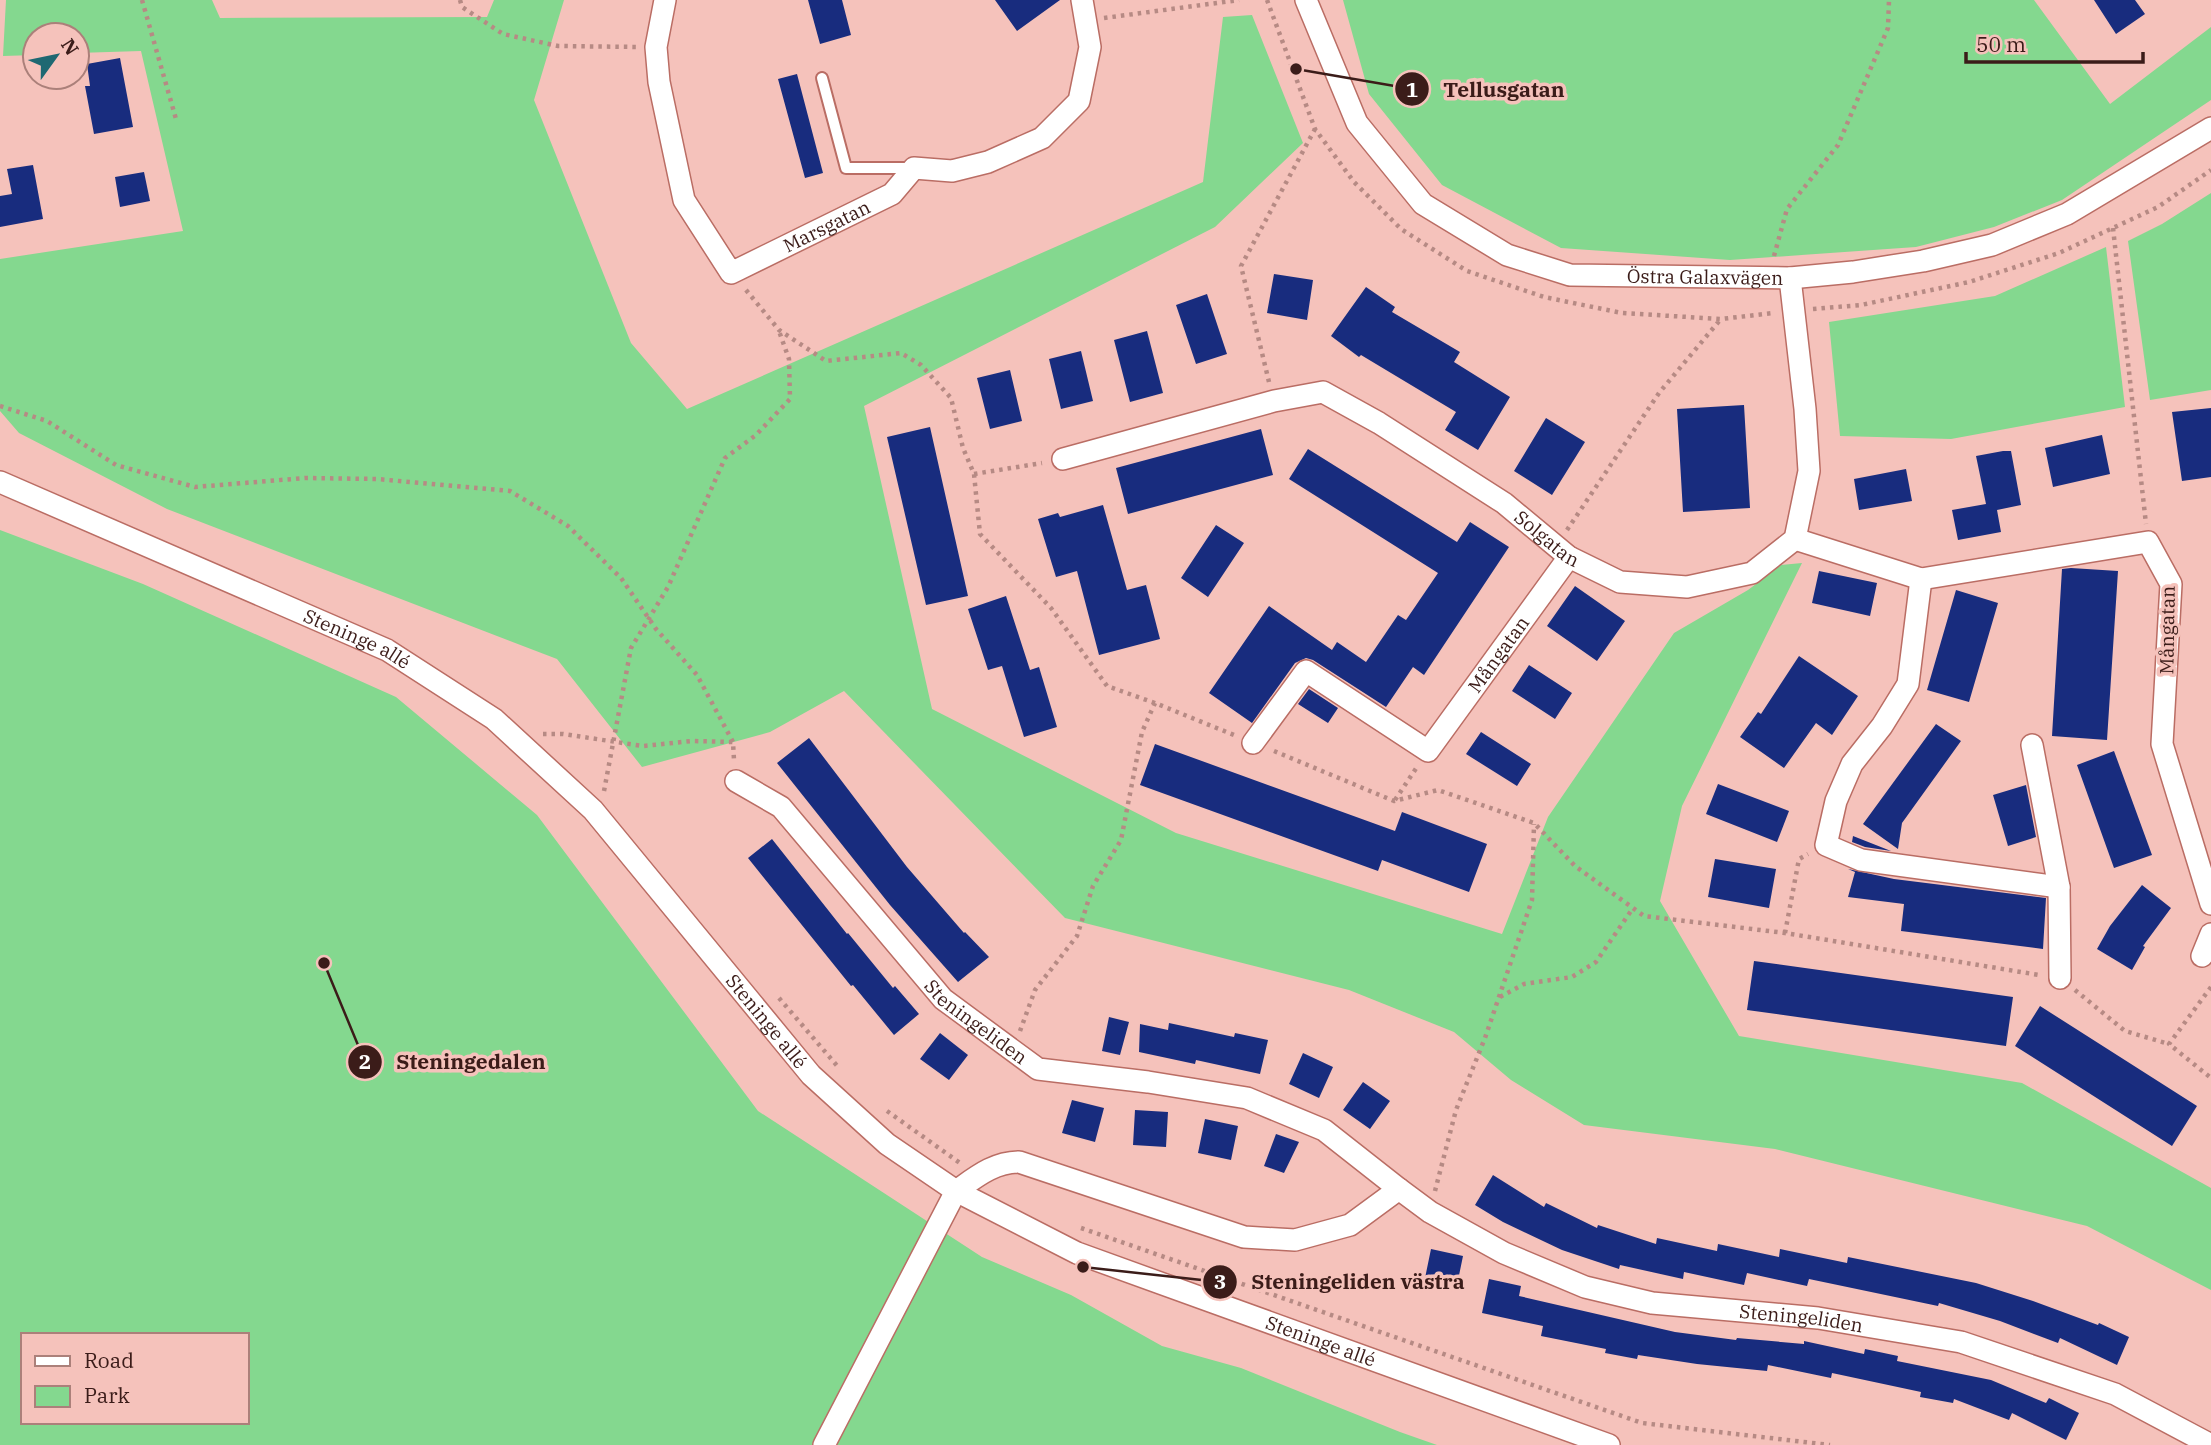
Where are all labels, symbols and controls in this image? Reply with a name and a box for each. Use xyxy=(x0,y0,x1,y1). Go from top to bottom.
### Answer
north arrow xyxy=(21,21,91,91)
scale bar xyxy=(1966,21,2143,65)
text: 50 m xyxy=(1976,30,2026,58)
text: N xyxy=(56,34,84,60)
callout: Tellusgatan xyxy=(1395,68,1579,110)
text: 1 xyxy=(1406,75,1418,103)
text: Tellusgatan xyxy=(1443,75,1565,103)
street label: Marsgatan xyxy=(779,195,874,258)
street label: Östra Galaxvägen xyxy=(1627,264,1783,290)
street label: Solgatan xyxy=(1510,505,1583,572)
street label: Mångatan xyxy=(2154,585,2180,675)
street label: Steninge allé xyxy=(300,603,415,674)
street label: Mångatan xyxy=(1463,611,1534,697)
street label: Steninge allé xyxy=(721,969,813,1073)
street label: Steningeliden xyxy=(919,974,1032,1069)
callout: Steningedalen xyxy=(347,1041,560,1083)
text: 2 xyxy=(359,1047,371,1075)
text: Steningedalen xyxy=(396,1047,546,1075)
callout: Steningeliden västra xyxy=(1202,1261,1479,1303)
text: 3 xyxy=(1214,1267,1226,1295)
text: Steningeliden västra xyxy=(1251,1267,1465,1295)
street label: Steningeliden xyxy=(1738,1299,1865,1337)
street label: Steninge allé xyxy=(1262,1310,1379,1372)
legend xyxy=(21,1333,248,1424)
text: Road xyxy=(84,1346,134,1374)
text: Park xyxy=(84,1381,131,1409)

